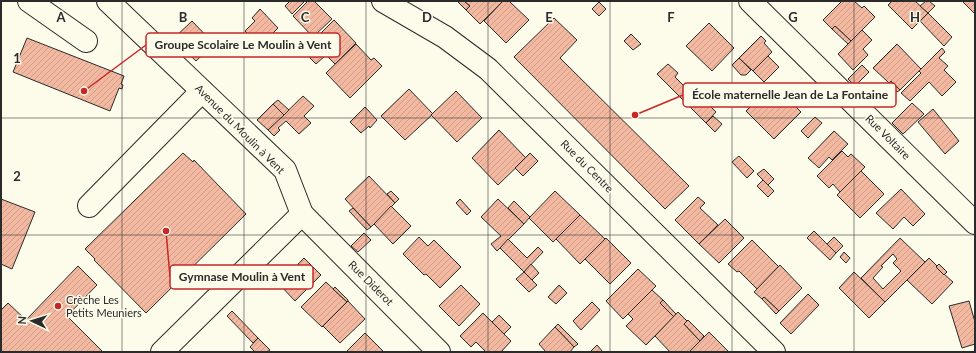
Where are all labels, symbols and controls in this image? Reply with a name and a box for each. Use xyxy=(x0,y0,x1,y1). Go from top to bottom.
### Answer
text: A xyxy=(55,9,66,25)
text: B xyxy=(179,9,188,25)
text: C xyxy=(301,9,310,25)
text: D xyxy=(422,9,432,25)
text: E xyxy=(545,9,553,25)
text: F xyxy=(667,9,675,25)
text: G xyxy=(788,9,798,25)
text: H xyxy=(910,9,920,25)
callout: Groupe Scolaire Le Moulin à Vent xyxy=(146,33,340,57)
text: Groupe Scolaire Le Moulin à Vent xyxy=(155,37,332,52)
text: 1 xyxy=(13,50,21,66)
street label: Avenue du Moulin à Vent xyxy=(193,81,288,176)
callout: École maternelle Jean de La Fontaine xyxy=(683,83,896,107)
text: École maternelle Jean de La Fontaine xyxy=(692,87,889,102)
street label: Rue Voltaire xyxy=(863,111,914,162)
street label: Rue du Centre xyxy=(558,137,617,195)
text: 2 xyxy=(13,168,21,184)
street label: Rue Diderot xyxy=(346,257,397,308)
callout: Gymnase Moulin à Vent xyxy=(170,265,313,289)
text: Gymnase Moulin à Vent xyxy=(179,269,306,284)
place label: Crèche Les Petits Meuniers xyxy=(66,293,142,319)
north arrow xyxy=(12,301,52,341)
marker: Crèche Les Petits Meuniers xyxy=(53,301,63,311)
text: N xyxy=(15,316,28,325)

